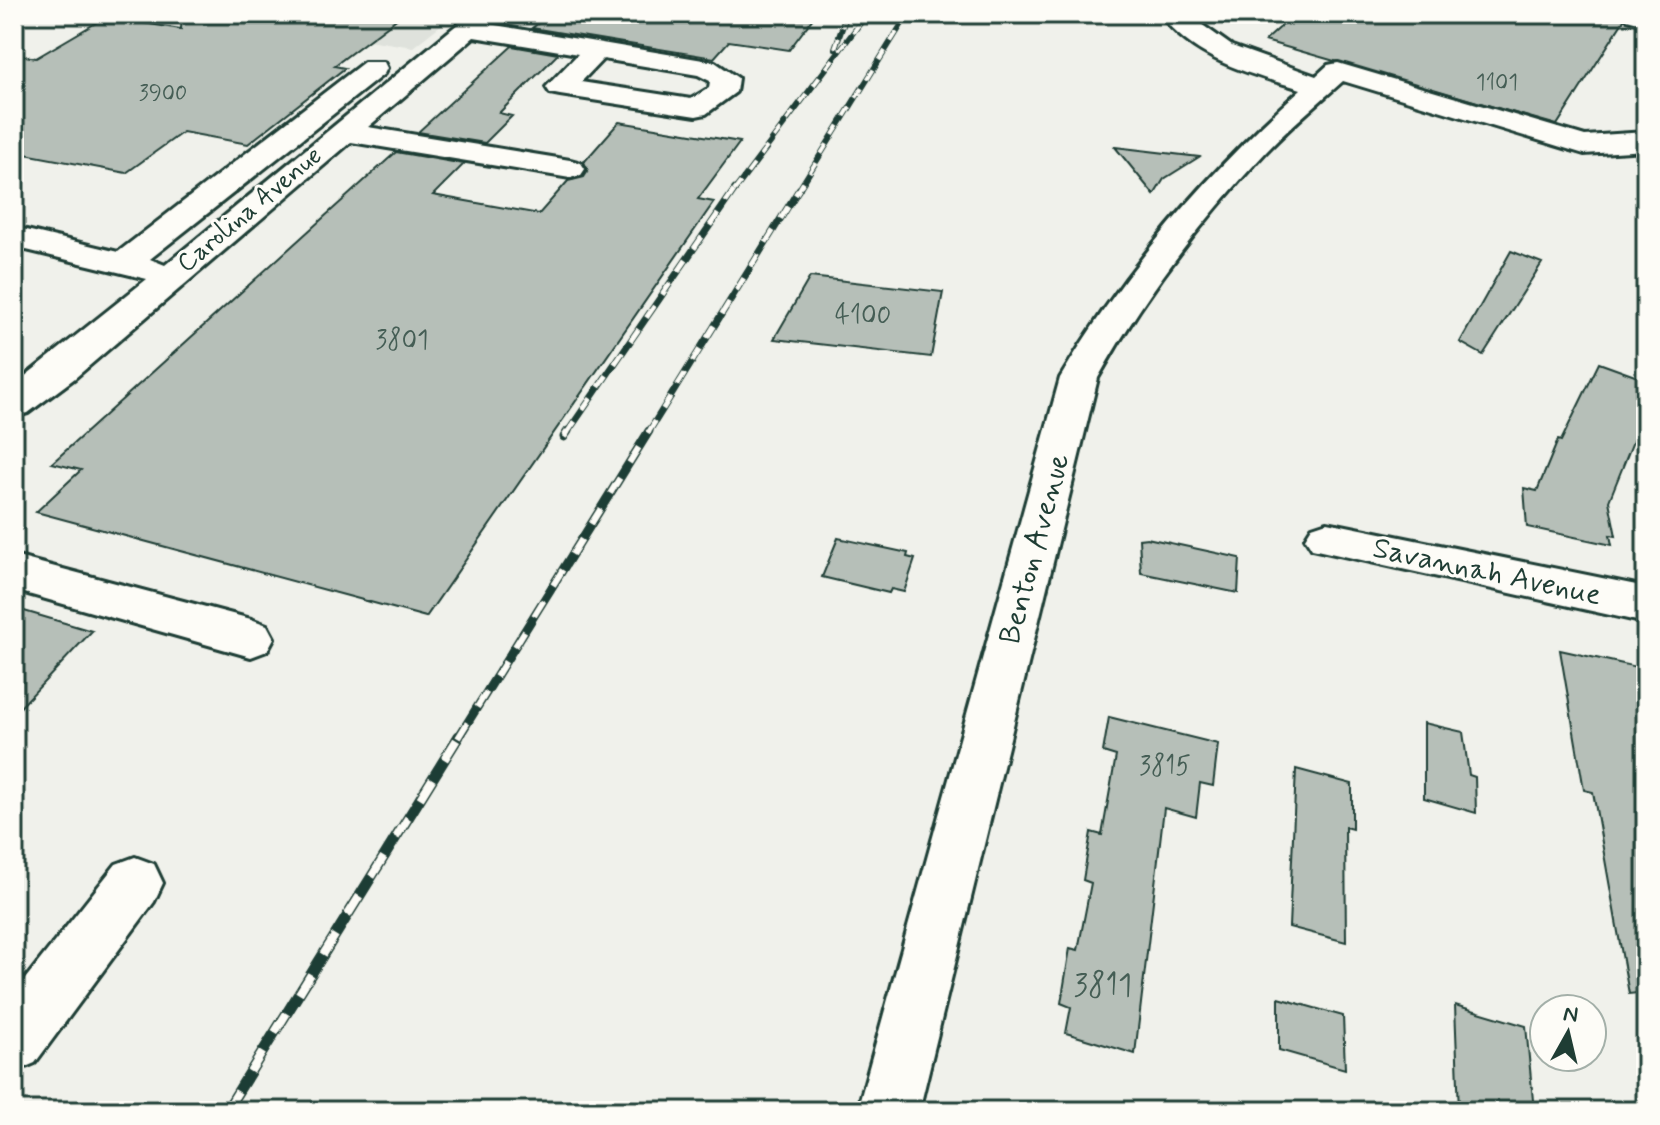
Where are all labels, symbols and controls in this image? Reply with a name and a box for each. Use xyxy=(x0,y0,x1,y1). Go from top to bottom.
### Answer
house number: 1101 xyxy=(1476,69,1518,97)
house number: 3900 xyxy=(139,80,187,108)
street label: Carolina Avenue xyxy=(170,139,330,281)
house number: 4100 xyxy=(835,299,891,333)
house number: 3801 xyxy=(375,324,429,358)
street label: Benton Avenue xyxy=(991,449,1079,649)
street label: Savannah Avenue xyxy=(1369,529,1605,615)
house number: 3815 xyxy=(1139,750,1191,784)
house number: 3811 xyxy=(1074,965,1132,1007)
north arrow xyxy=(1528,993,1608,1073)
text: N xyxy=(1561,1000,1580,1030)

